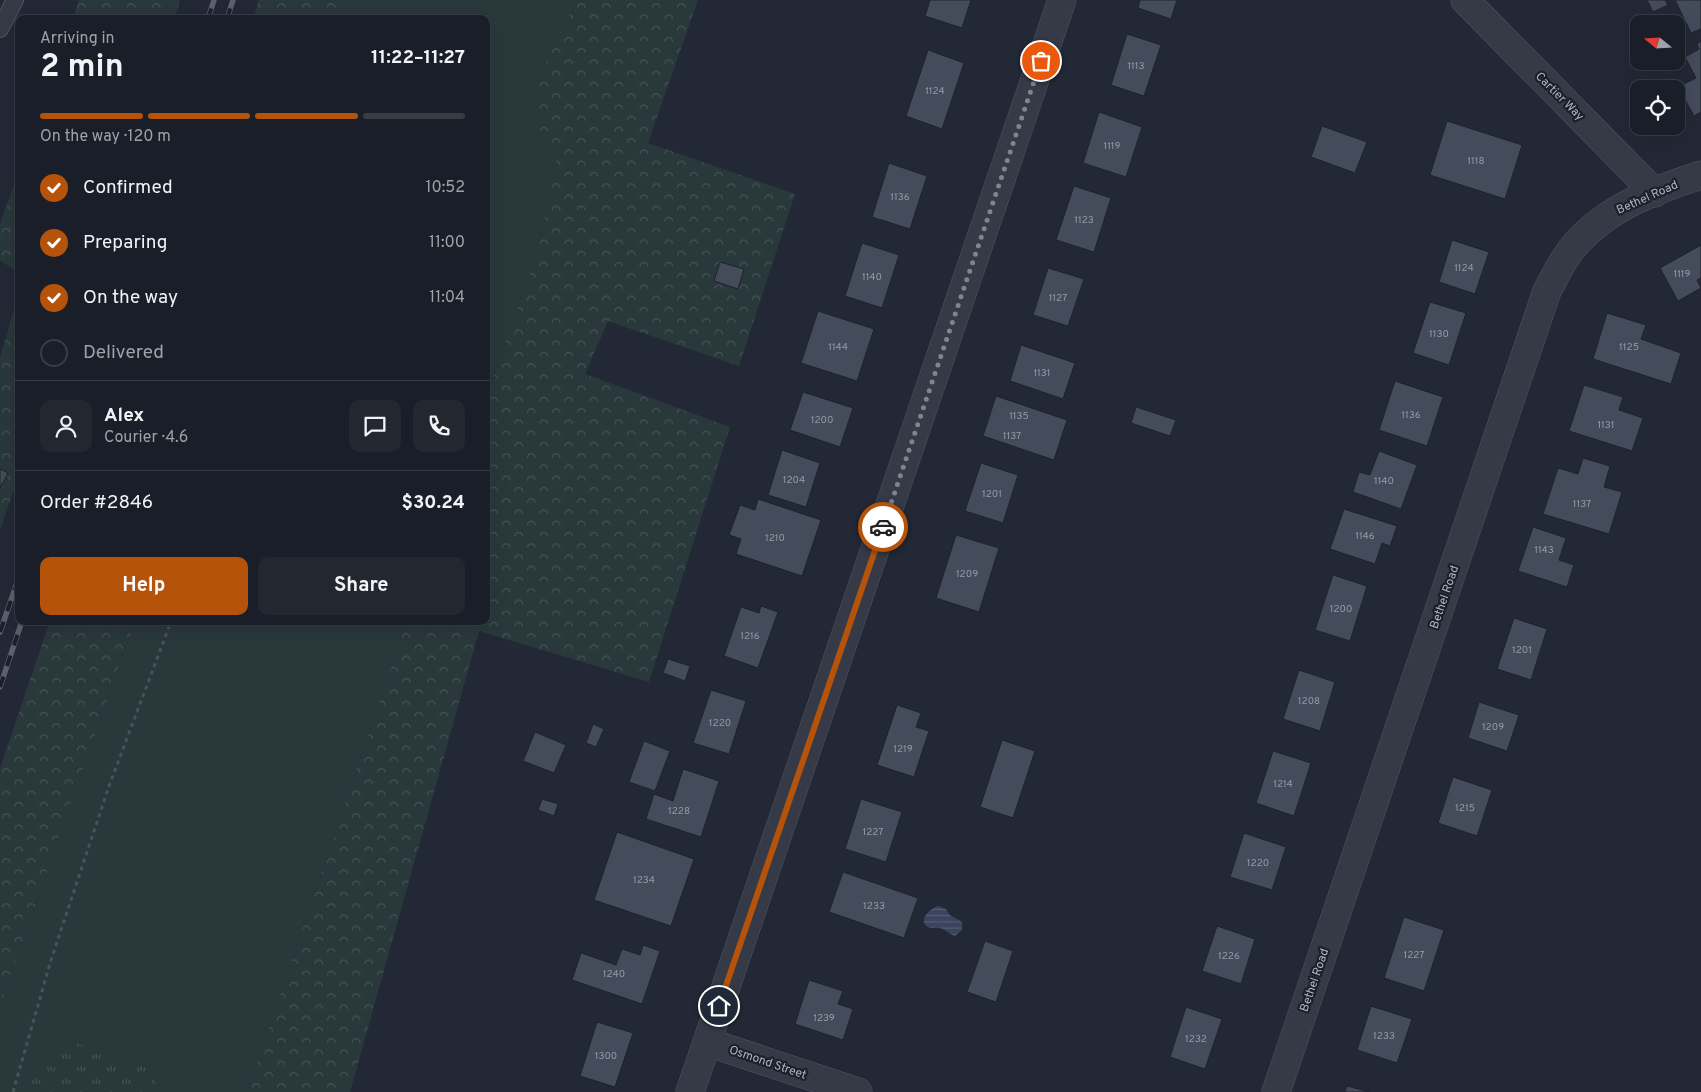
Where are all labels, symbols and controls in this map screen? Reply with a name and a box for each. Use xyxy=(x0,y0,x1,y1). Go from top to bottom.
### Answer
north arrow xyxy=(1630,15,1685,70)
map controls xyxy=(1630,15,1685,135)
text: Arriving in xyxy=(40,29,115,49)
pin xyxy=(1020,40,1062,82)
text: 11:22–11:27 xyxy=(371,46,465,70)
icon: bag xyxy=(1027,47,1055,75)
text: 2 min xyxy=(40,48,124,88)
house number: 1113 xyxy=(1127,60,1145,73)
street label: Cartier Way xyxy=(1531,69,1587,125)
button: locate xyxy=(1630,80,1685,135)
house number: 1124 xyxy=(925,85,945,98)
text: On the way · 120 m xyxy=(40,127,171,147)
house number: 1119 xyxy=(1103,140,1121,153)
house number: 1118 xyxy=(1467,155,1485,168)
icon: check xyxy=(40,174,68,202)
text: Confirmed xyxy=(83,176,173,200)
street label: Bethel Road xyxy=(1614,177,1681,219)
text: 10:52 xyxy=(426,178,465,198)
house number: 1136 xyxy=(890,191,910,204)
house number: 1123 xyxy=(1074,214,1094,227)
icon: check xyxy=(40,229,68,257)
text: Preparing xyxy=(83,231,167,255)
text: 11:00 xyxy=(429,233,465,253)
house number: 1124 xyxy=(1454,262,1474,275)
house number: 1119 xyxy=(1673,268,1691,281)
house number: 1140 xyxy=(862,271,882,284)
icon: check xyxy=(40,284,68,312)
text: On the way xyxy=(83,286,178,310)
text: 11:04 xyxy=(429,288,465,308)
house number: 1127 xyxy=(1049,292,1067,305)
house number: 1130 xyxy=(1429,328,1449,341)
text: Delivered xyxy=(83,341,164,365)
house number: 1144 xyxy=(828,341,848,354)
house number: 1125 xyxy=(1619,341,1639,354)
house number: 1131 xyxy=(1033,367,1051,380)
button: person xyxy=(40,400,92,452)
button: chat xyxy=(349,400,401,452)
button: phone xyxy=(413,400,465,452)
text: Alex xyxy=(104,404,144,428)
house number: 1136 xyxy=(1401,409,1421,422)
house number: 1135 xyxy=(1009,410,1029,423)
house number: 1200 xyxy=(811,414,833,427)
house number: 1131 xyxy=(1597,419,1615,432)
text: Courier · 4.6 xyxy=(104,428,188,448)
house number: 1137 xyxy=(1003,430,1021,443)
house number: 1204 xyxy=(783,474,805,487)
house number: 1140 xyxy=(1374,475,1394,488)
house number: 1201 xyxy=(982,488,1002,501)
text: Order #2846 xyxy=(40,491,153,515)
text: $30.24 xyxy=(401,491,465,515)
house number: 1137 xyxy=(1573,498,1591,511)
courier xyxy=(858,502,908,552)
icon: car xyxy=(869,513,897,541)
house number: 1146 xyxy=(1355,530,1375,543)
house number: 1210 xyxy=(765,532,785,545)
house number: 1143 xyxy=(1534,544,1554,557)
button: Help xyxy=(40,557,248,615)
button: Share xyxy=(258,557,465,615)
street label: Bethel Road xyxy=(1427,564,1463,631)
house number: 1209 xyxy=(956,568,978,581)
house number: 1200 xyxy=(1330,603,1352,616)
house number: 1216 xyxy=(740,630,760,643)
house number: 1201 xyxy=(1512,644,1532,657)
house number: 1208 xyxy=(1298,695,1320,708)
house number: 1220 xyxy=(709,717,731,730)
house number: 1209 xyxy=(1482,721,1504,734)
house number: 1219 xyxy=(893,743,913,756)
house number: 1214 xyxy=(1273,778,1293,791)
house number: 1215 xyxy=(1455,802,1475,815)
house number: 1228 xyxy=(668,805,690,818)
house number: 1227 xyxy=(862,826,884,839)
house number: 1220 xyxy=(1247,857,1269,870)
house number: 1234 xyxy=(633,874,655,887)
house number: 1233 xyxy=(863,900,885,913)
street label: Bethel Road xyxy=(1297,947,1333,1014)
house number: 1227 xyxy=(1403,949,1425,962)
house number: 1226 xyxy=(1218,950,1240,963)
house number: 1240 xyxy=(603,968,625,981)
pin xyxy=(698,985,740,1027)
icon: home xyxy=(705,992,733,1020)
house number: 1239 xyxy=(813,1012,835,1025)
house number: 1233 xyxy=(1373,1030,1395,1043)
house number: 1232 xyxy=(1185,1033,1207,1046)
street label: Osmond Street xyxy=(727,1042,808,1084)
house number: 1300 xyxy=(595,1050,617,1063)

